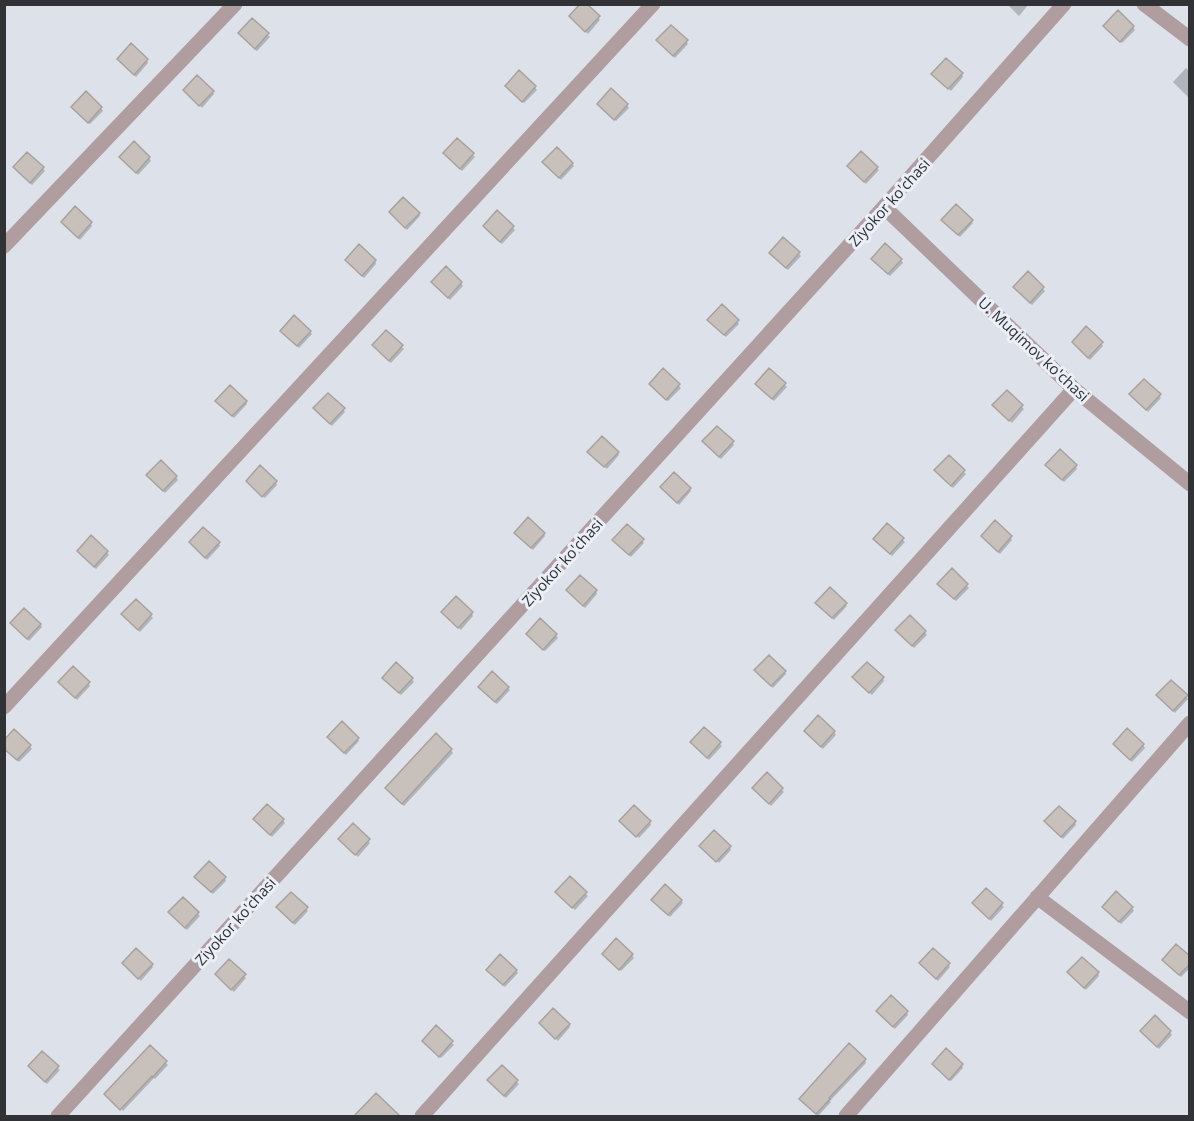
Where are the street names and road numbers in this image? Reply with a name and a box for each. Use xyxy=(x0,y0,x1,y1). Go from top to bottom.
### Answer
street label: Ziyokor ko'chasi xyxy=(844,154,934,250)
street label: U. Muqimov ko'chasi xyxy=(974,292,1094,406)
street label: Ziyokor ko'chasi xyxy=(517,514,607,610)
street label: Ziyokor ko'chasi xyxy=(190,873,280,969)

